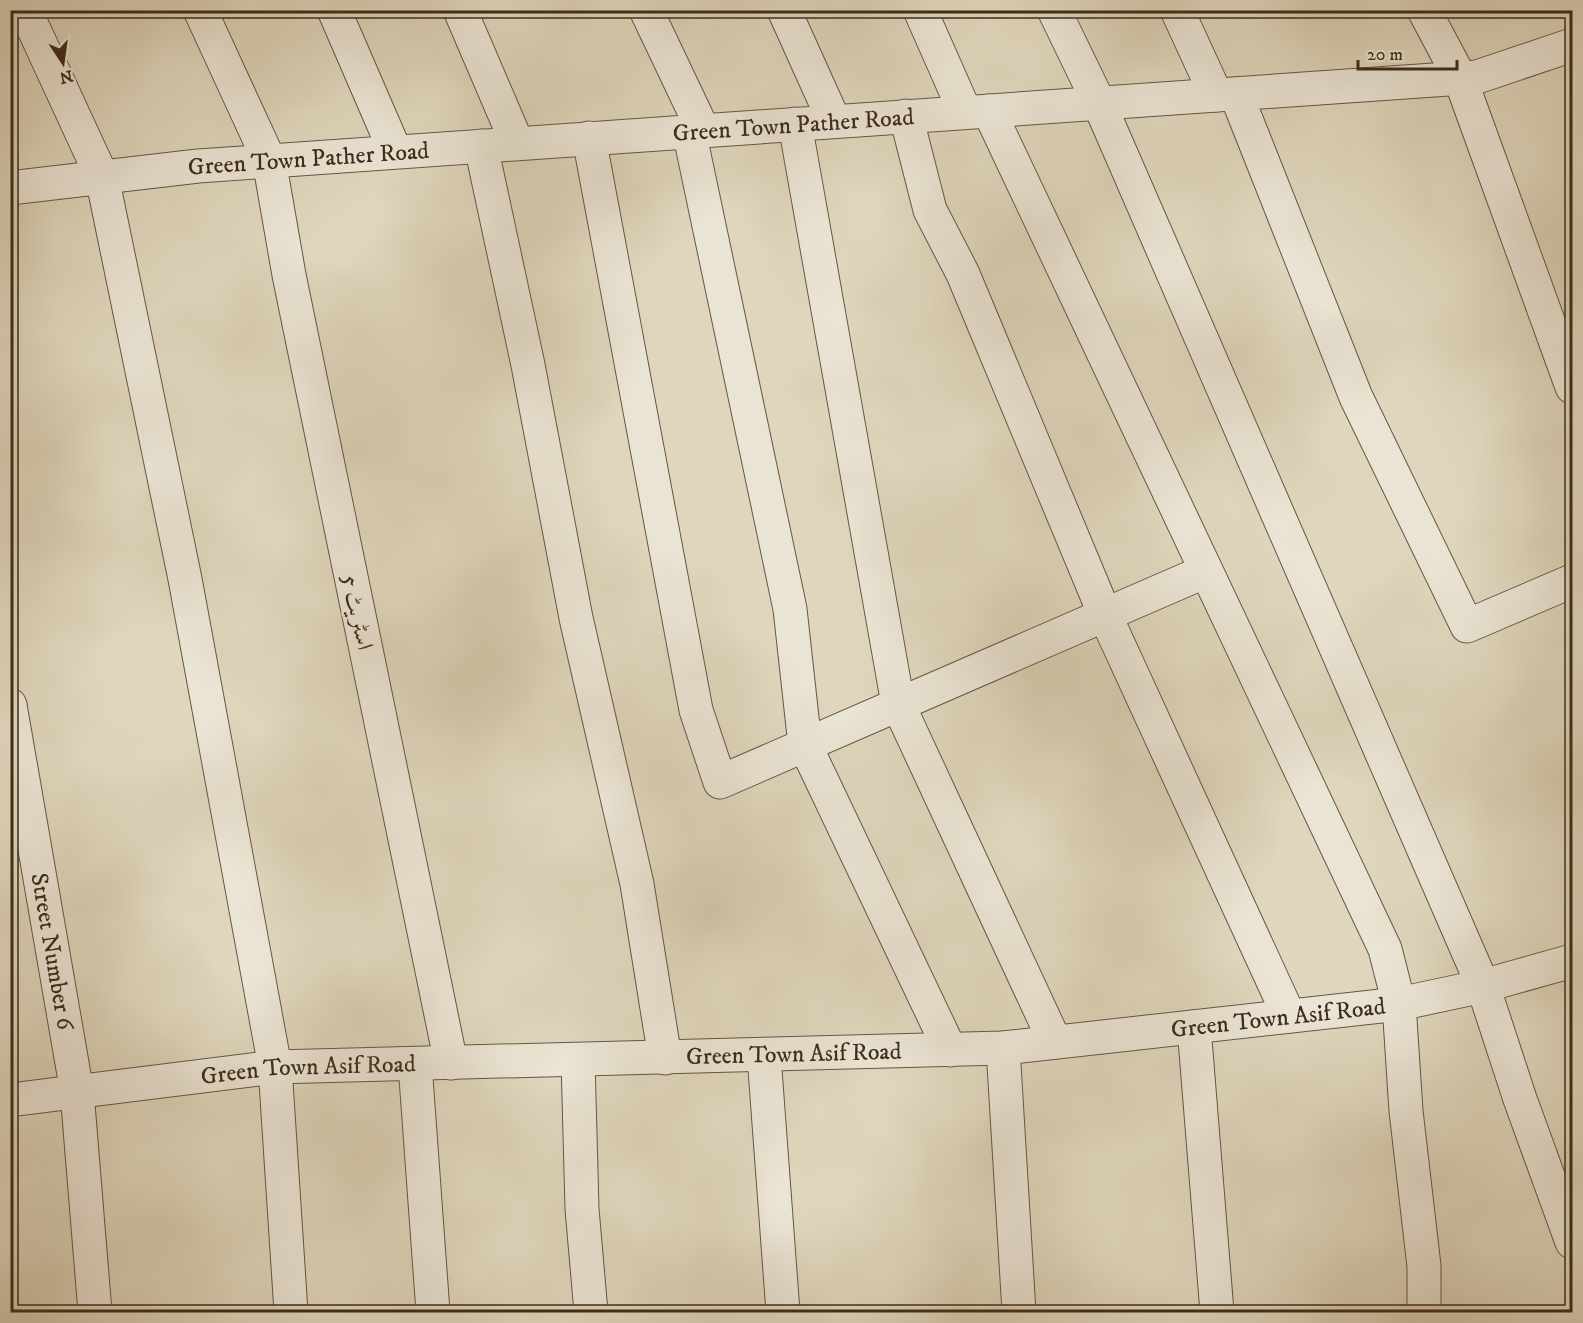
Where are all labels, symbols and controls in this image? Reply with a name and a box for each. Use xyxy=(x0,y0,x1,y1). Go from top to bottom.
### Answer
north arrow xyxy=(33,33,93,93)
scale bar xyxy=(1358,33,1457,71)
text: 20 m xyxy=(1367,44,1403,66)
text: N xyxy=(57,65,75,88)
street label: Green Town Pather Road xyxy=(672,102,915,149)
street label: Green Town Pather Road xyxy=(186,136,430,183)
street label: اسٹریٹ 5 xyxy=(334,572,380,653)
street label: Street Number 6 xyxy=(23,871,80,1034)
street label: Green Town Asif Road xyxy=(1169,992,1387,1045)
street label: Green Town Asif Road xyxy=(686,1037,902,1072)
street label: Green Town Asif Road xyxy=(199,1049,416,1092)

